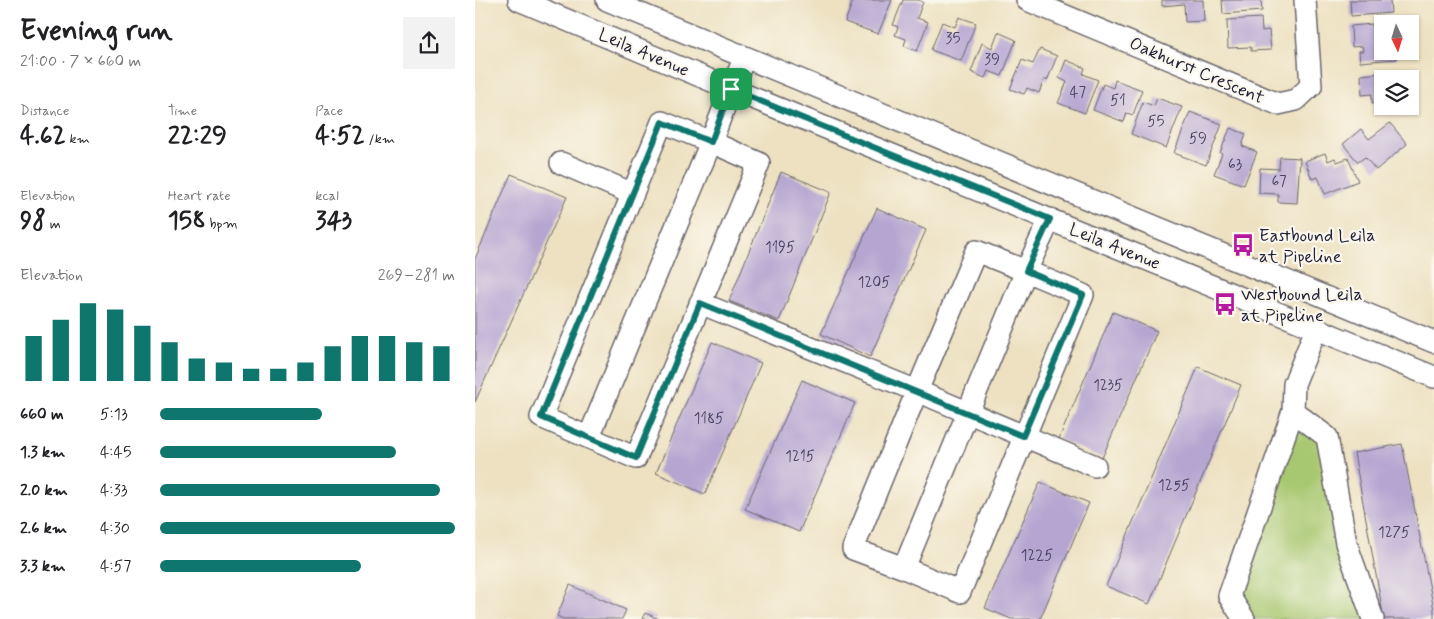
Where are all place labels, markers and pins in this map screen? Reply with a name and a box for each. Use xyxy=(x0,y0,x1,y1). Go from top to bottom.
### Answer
pin xyxy=(710,68,752,110)
place label: Eastbound Leila at Pipeline xyxy=(1259,224,1376,269)
bus stop icon: Eastbound Leila at Pipeline xyxy=(1230,232,1256,258)
place label: Westbound Leila at Pipeline xyxy=(1241,283,1363,328)
bus stop icon: Westbound Leila at Pipeline xyxy=(1212,291,1238,317)

